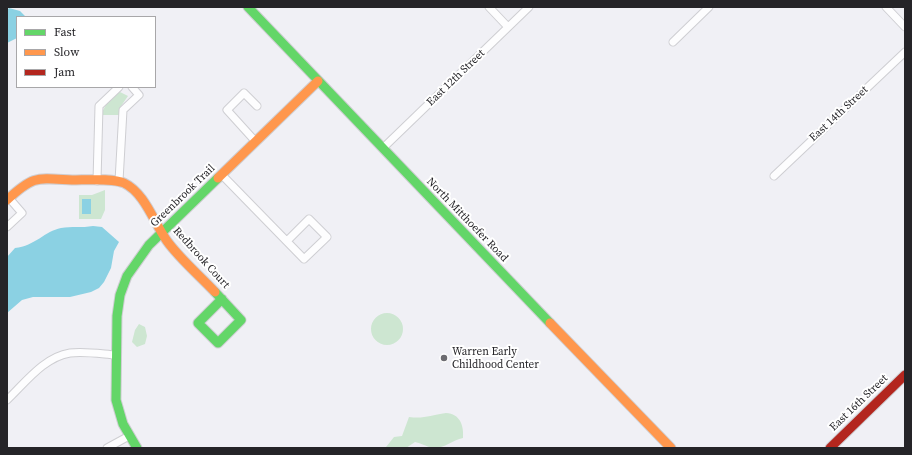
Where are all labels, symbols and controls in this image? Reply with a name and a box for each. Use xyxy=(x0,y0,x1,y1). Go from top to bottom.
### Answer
legend xyxy=(16,16,156,88)
text: Fast xyxy=(54,24,76,40)
text: Slow xyxy=(54,44,79,60)
street label: East 12th Street xyxy=(424,47,488,109)
text: Jam xyxy=(54,64,75,80)
street label: East 14th Street xyxy=(807,83,871,145)
street label: Greenbrook Trail xyxy=(148,162,218,230)
street label: North Mitthoefer Road xyxy=(423,175,511,265)
street label: Redbrook Court xyxy=(170,225,232,291)
place label: Warren Early Childhood Center xyxy=(452,345,539,371)
marker: Warren Early Childhood Center xyxy=(439,353,449,363)
street label: East 16th Street xyxy=(827,372,891,434)

